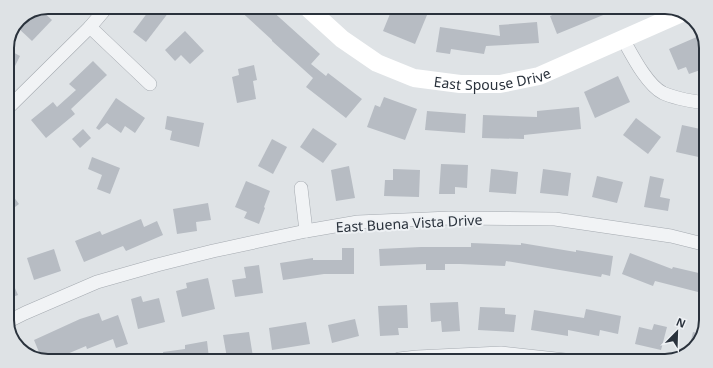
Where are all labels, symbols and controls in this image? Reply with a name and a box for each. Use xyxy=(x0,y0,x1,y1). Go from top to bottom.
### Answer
street label: East Spouse Drive xyxy=(433,63,554,94)
street label: East Buena Vista Drive xyxy=(335,210,483,236)
north arrow xyxy=(657,312,697,352)
text: N xyxy=(674,314,688,331)

